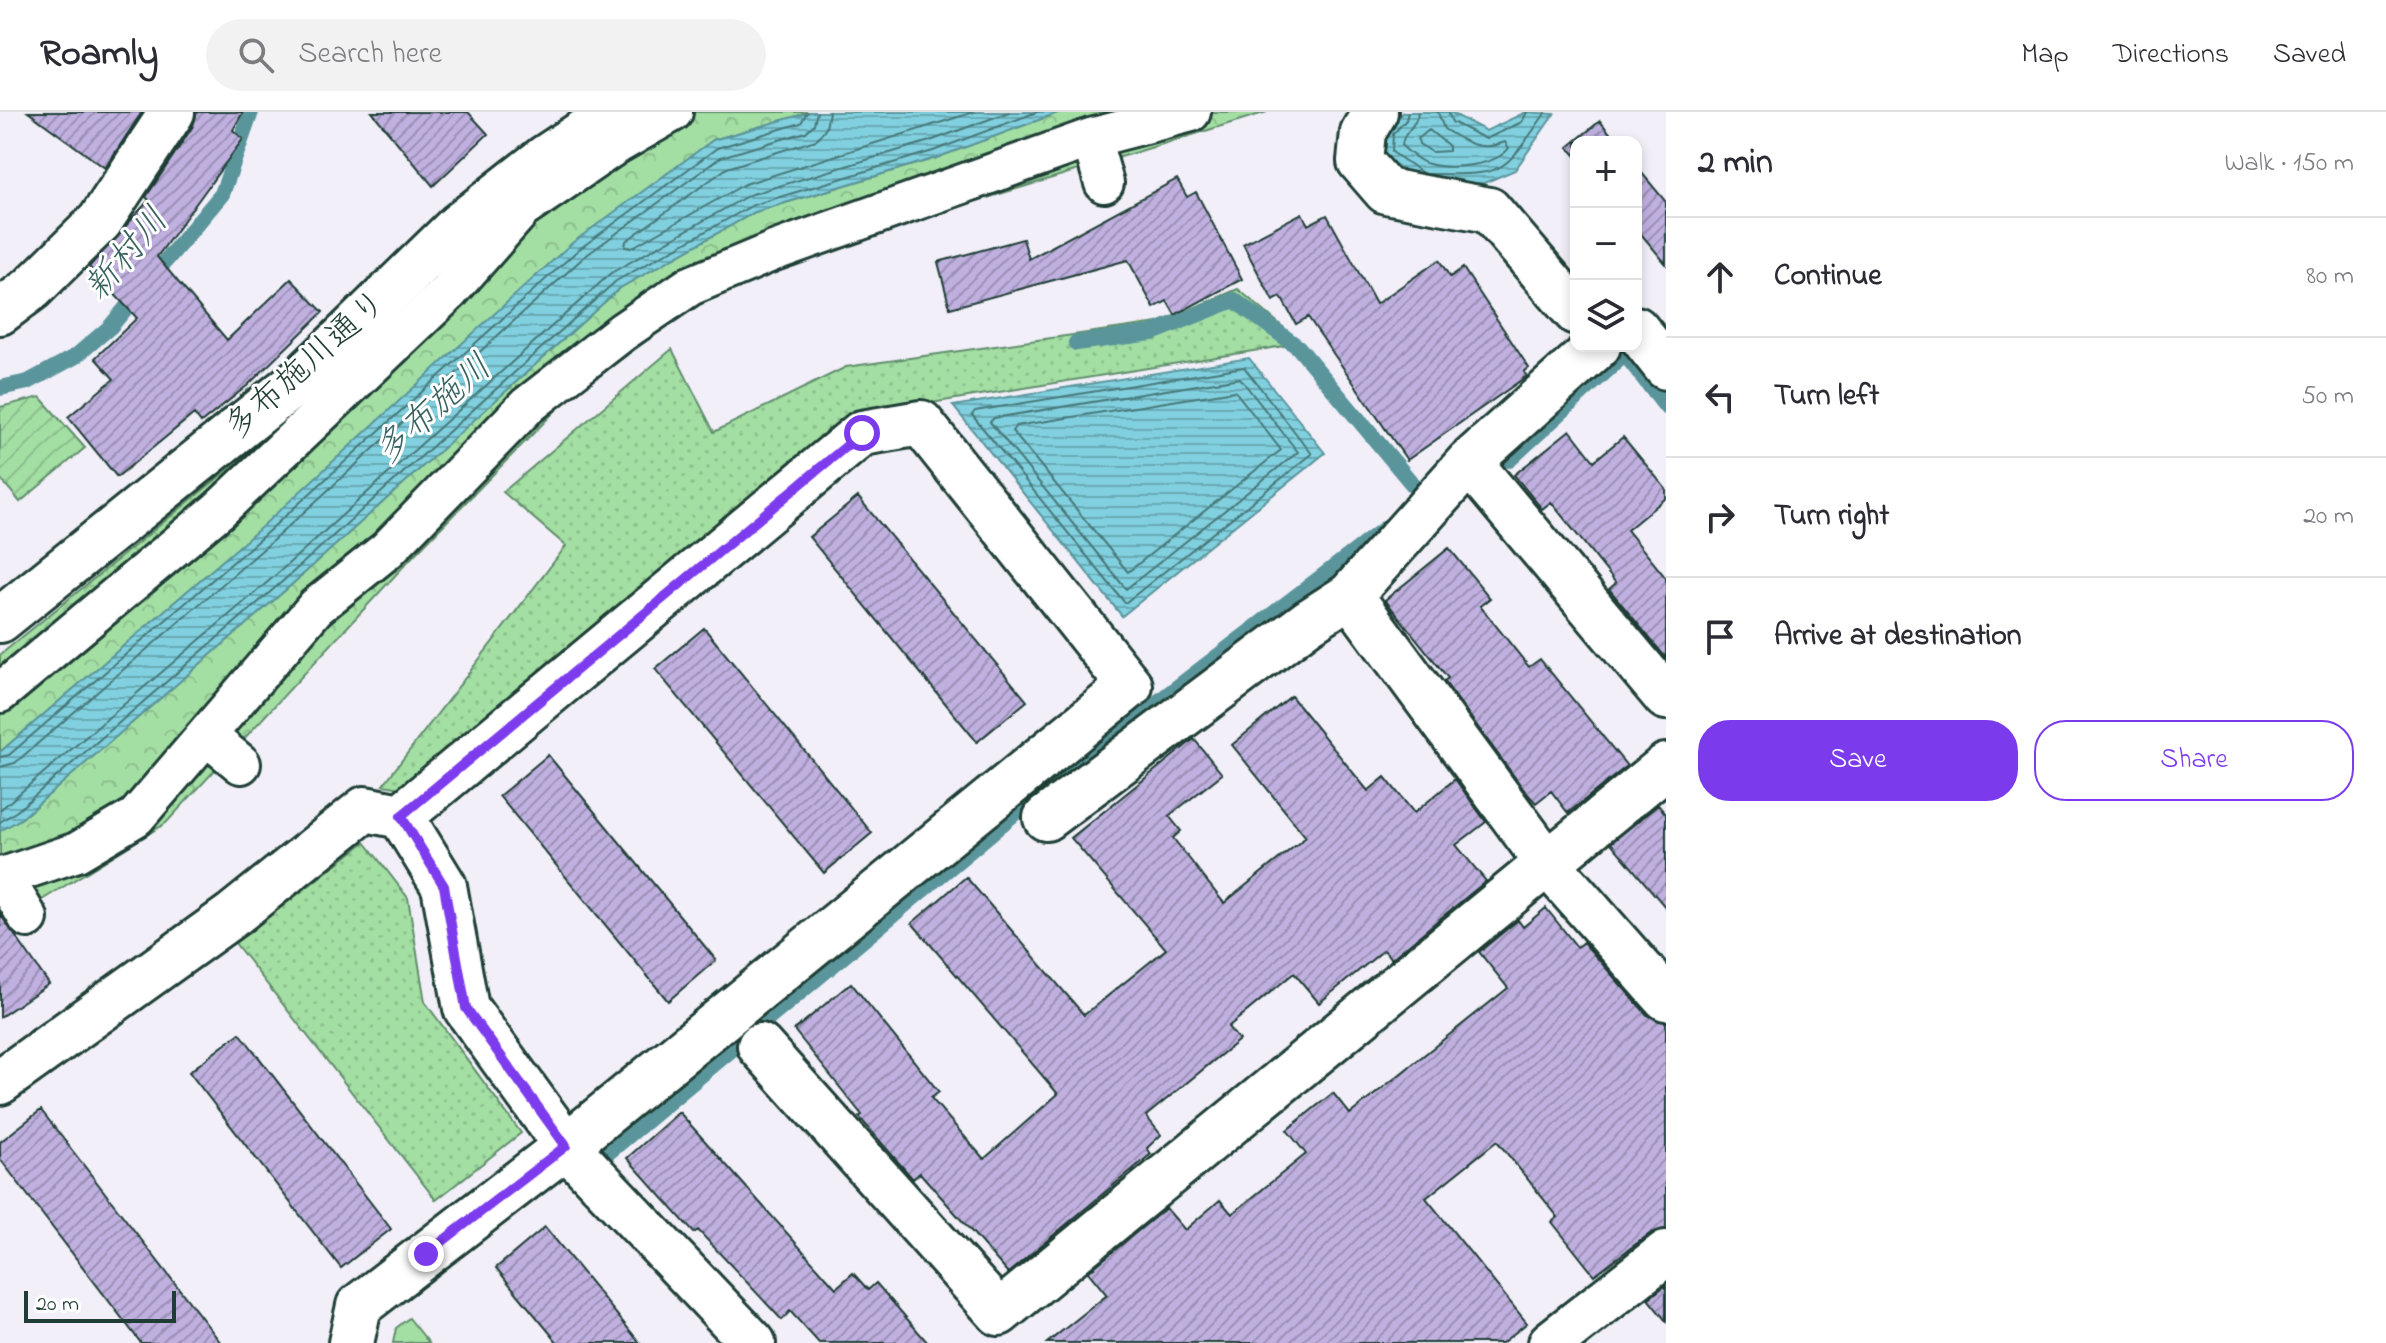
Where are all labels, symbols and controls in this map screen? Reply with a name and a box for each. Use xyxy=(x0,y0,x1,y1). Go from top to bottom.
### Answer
search box xyxy=(206,19,766,91)
text: Roamly xyxy=(40,27,158,83)
icon: search xyxy=(234,33,278,77)
text: Search here xyxy=(298,33,442,77)
text: Map xyxy=(2021,35,2069,76)
text: Directions xyxy=(2113,35,2229,76)
text: Saved xyxy=(2273,35,2346,76)
map controls xyxy=(1570,136,1642,352)
button: + xyxy=(1570,136,1642,208)
text: 2 min xyxy=(1698,139,1773,189)
text: Walk · 150 m xyxy=(2224,145,2354,183)
water label: 新村川 xyxy=(73,197,183,313)
button: − xyxy=(1570,208,1642,280)
icon: ahead xyxy=(1698,255,1742,299)
text: Continue xyxy=(1774,255,1882,299)
text: 80 m xyxy=(2306,258,2354,296)
street label: 多布施川通り xyxy=(214,279,400,453)
button: layers xyxy=(1570,280,1642,352)
water label: 多布施川 xyxy=(363,343,505,479)
icon: left xyxy=(1698,375,1742,419)
text: Turn left xyxy=(1774,375,1879,419)
text: 50 m xyxy=(2301,378,2354,416)
route start xyxy=(844,415,880,451)
icon: right xyxy=(1698,495,1742,539)
text: Turn right xyxy=(1774,495,1889,539)
text: 20 m xyxy=(2303,498,2354,536)
icon: arrive xyxy=(1698,615,1742,659)
text: Arrive at destination xyxy=(1774,615,2022,659)
button: Save xyxy=(1698,720,2018,801)
button: Share xyxy=(2034,720,2354,801)
route end xyxy=(408,1236,444,1272)
scale bar xyxy=(24,1287,176,1323)
text: 20 m xyxy=(36,1289,79,1321)

